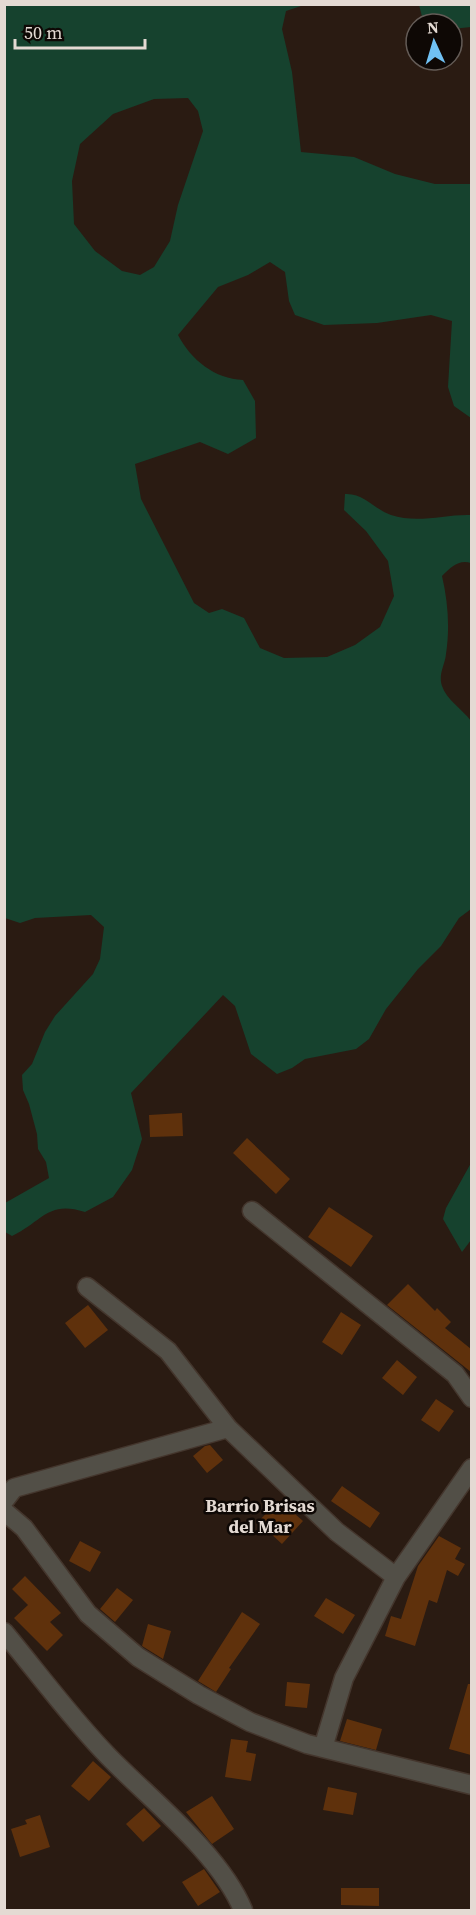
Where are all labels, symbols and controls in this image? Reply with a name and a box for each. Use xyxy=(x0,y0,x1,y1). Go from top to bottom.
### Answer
scale bar xyxy=(15,12,146,50)
north arrow xyxy=(404,12,464,72)
text: N xyxy=(426,16,440,38)
text: 50 m xyxy=(24,20,62,45)
district label: Barrio Brisas del Mar xyxy=(205,1493,315,1539)

